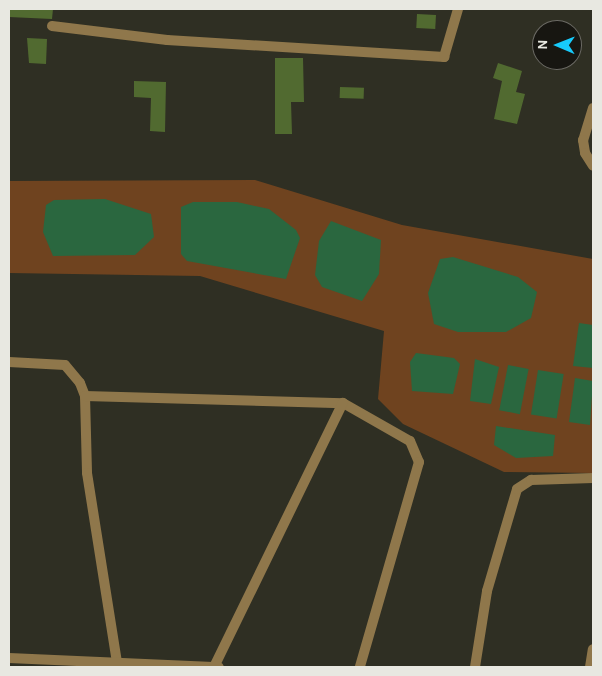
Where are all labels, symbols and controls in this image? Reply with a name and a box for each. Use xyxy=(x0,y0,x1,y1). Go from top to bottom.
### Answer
north arrow xyxy=(532,20,582,70)
text: N xyxy=(534,40,551,50)

